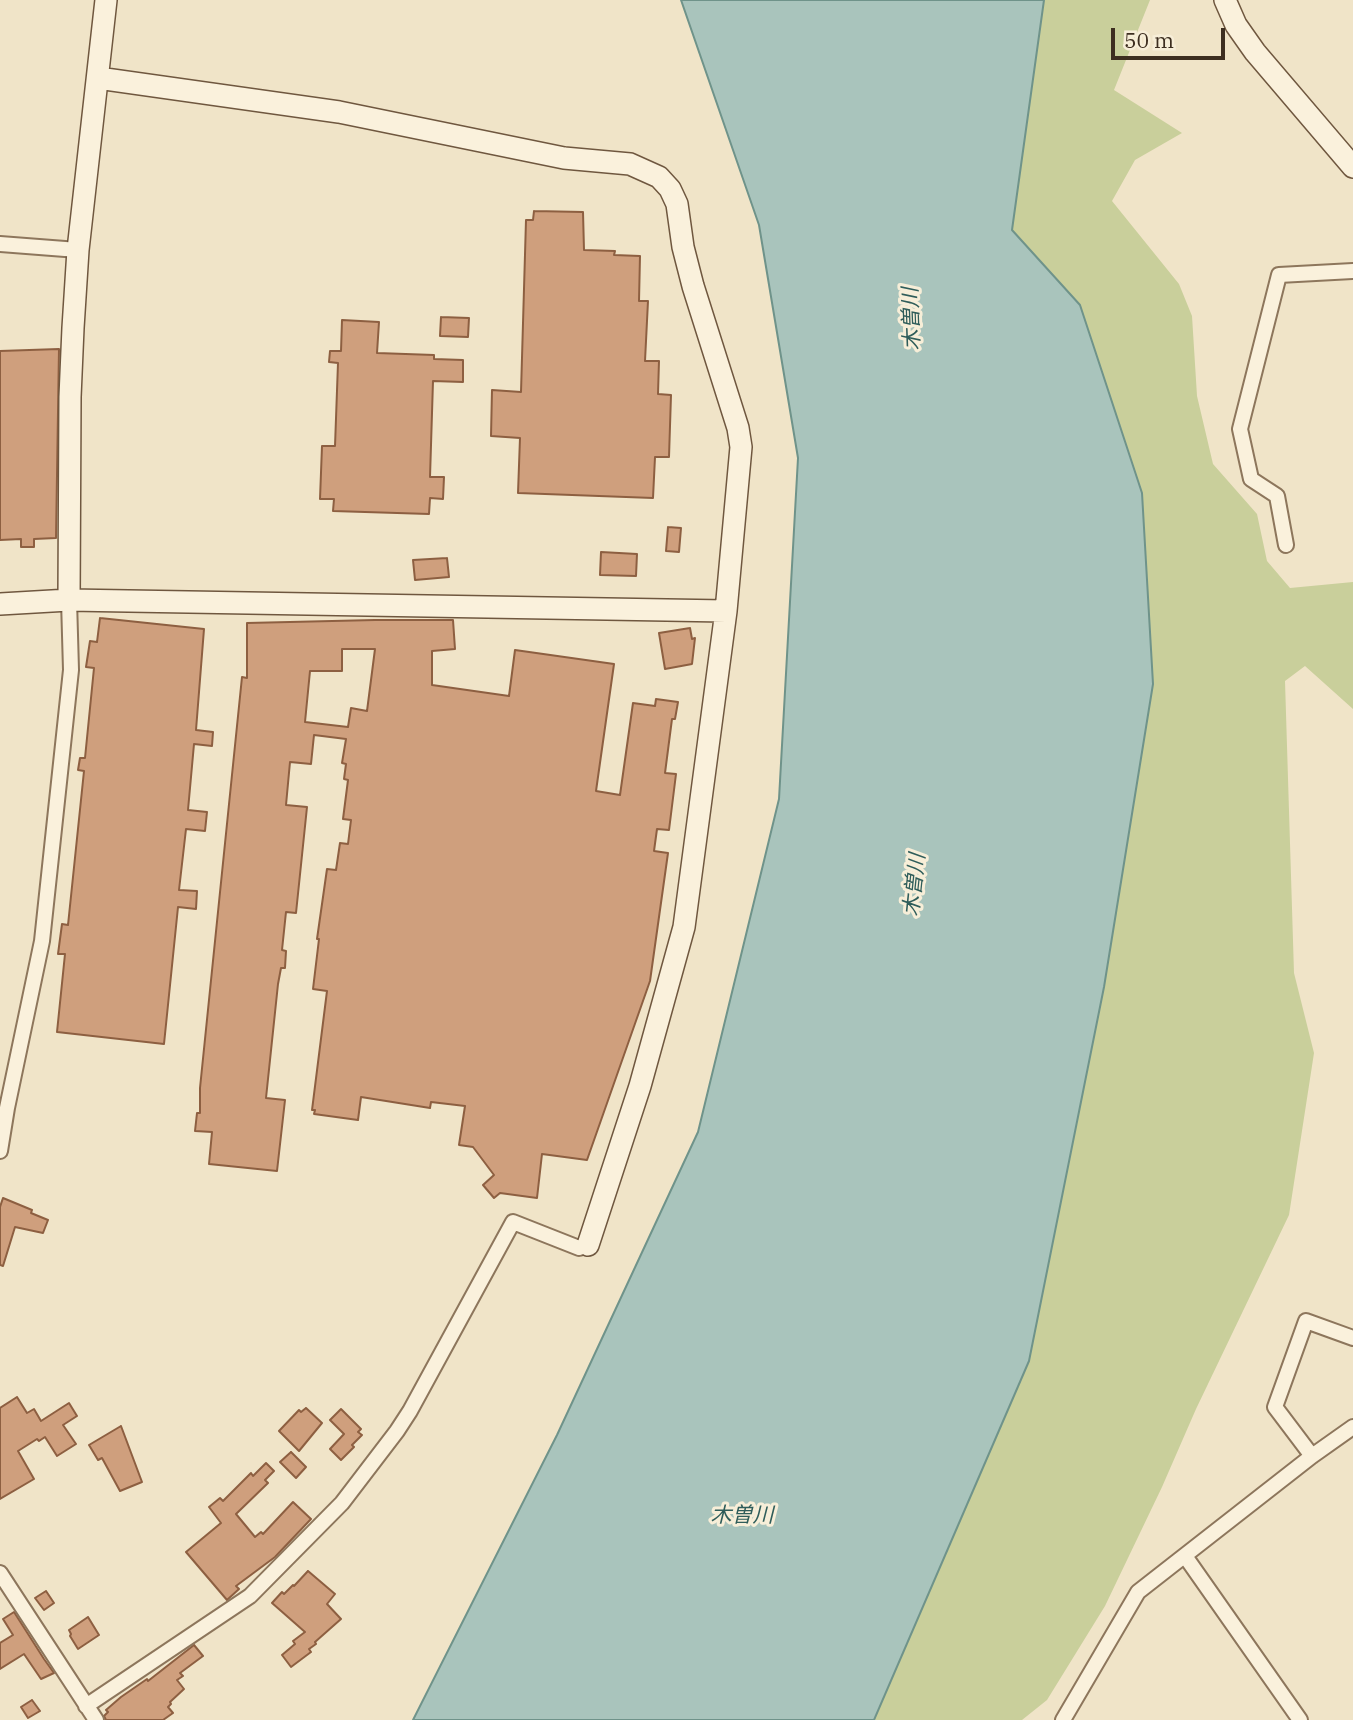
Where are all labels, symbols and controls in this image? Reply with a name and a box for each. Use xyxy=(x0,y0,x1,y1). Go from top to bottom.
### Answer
scale bar xyxy=(1115,14,1229,58)
text: 50 m xyxy=(1124,26,1174,54)
water label: 木曽川 xyxy=(898,287,926,351)
water label: 木曽川 xyxy=(899,852,931,918)
water label: 木曽川 xyxy=(711,1503,773,1529)

